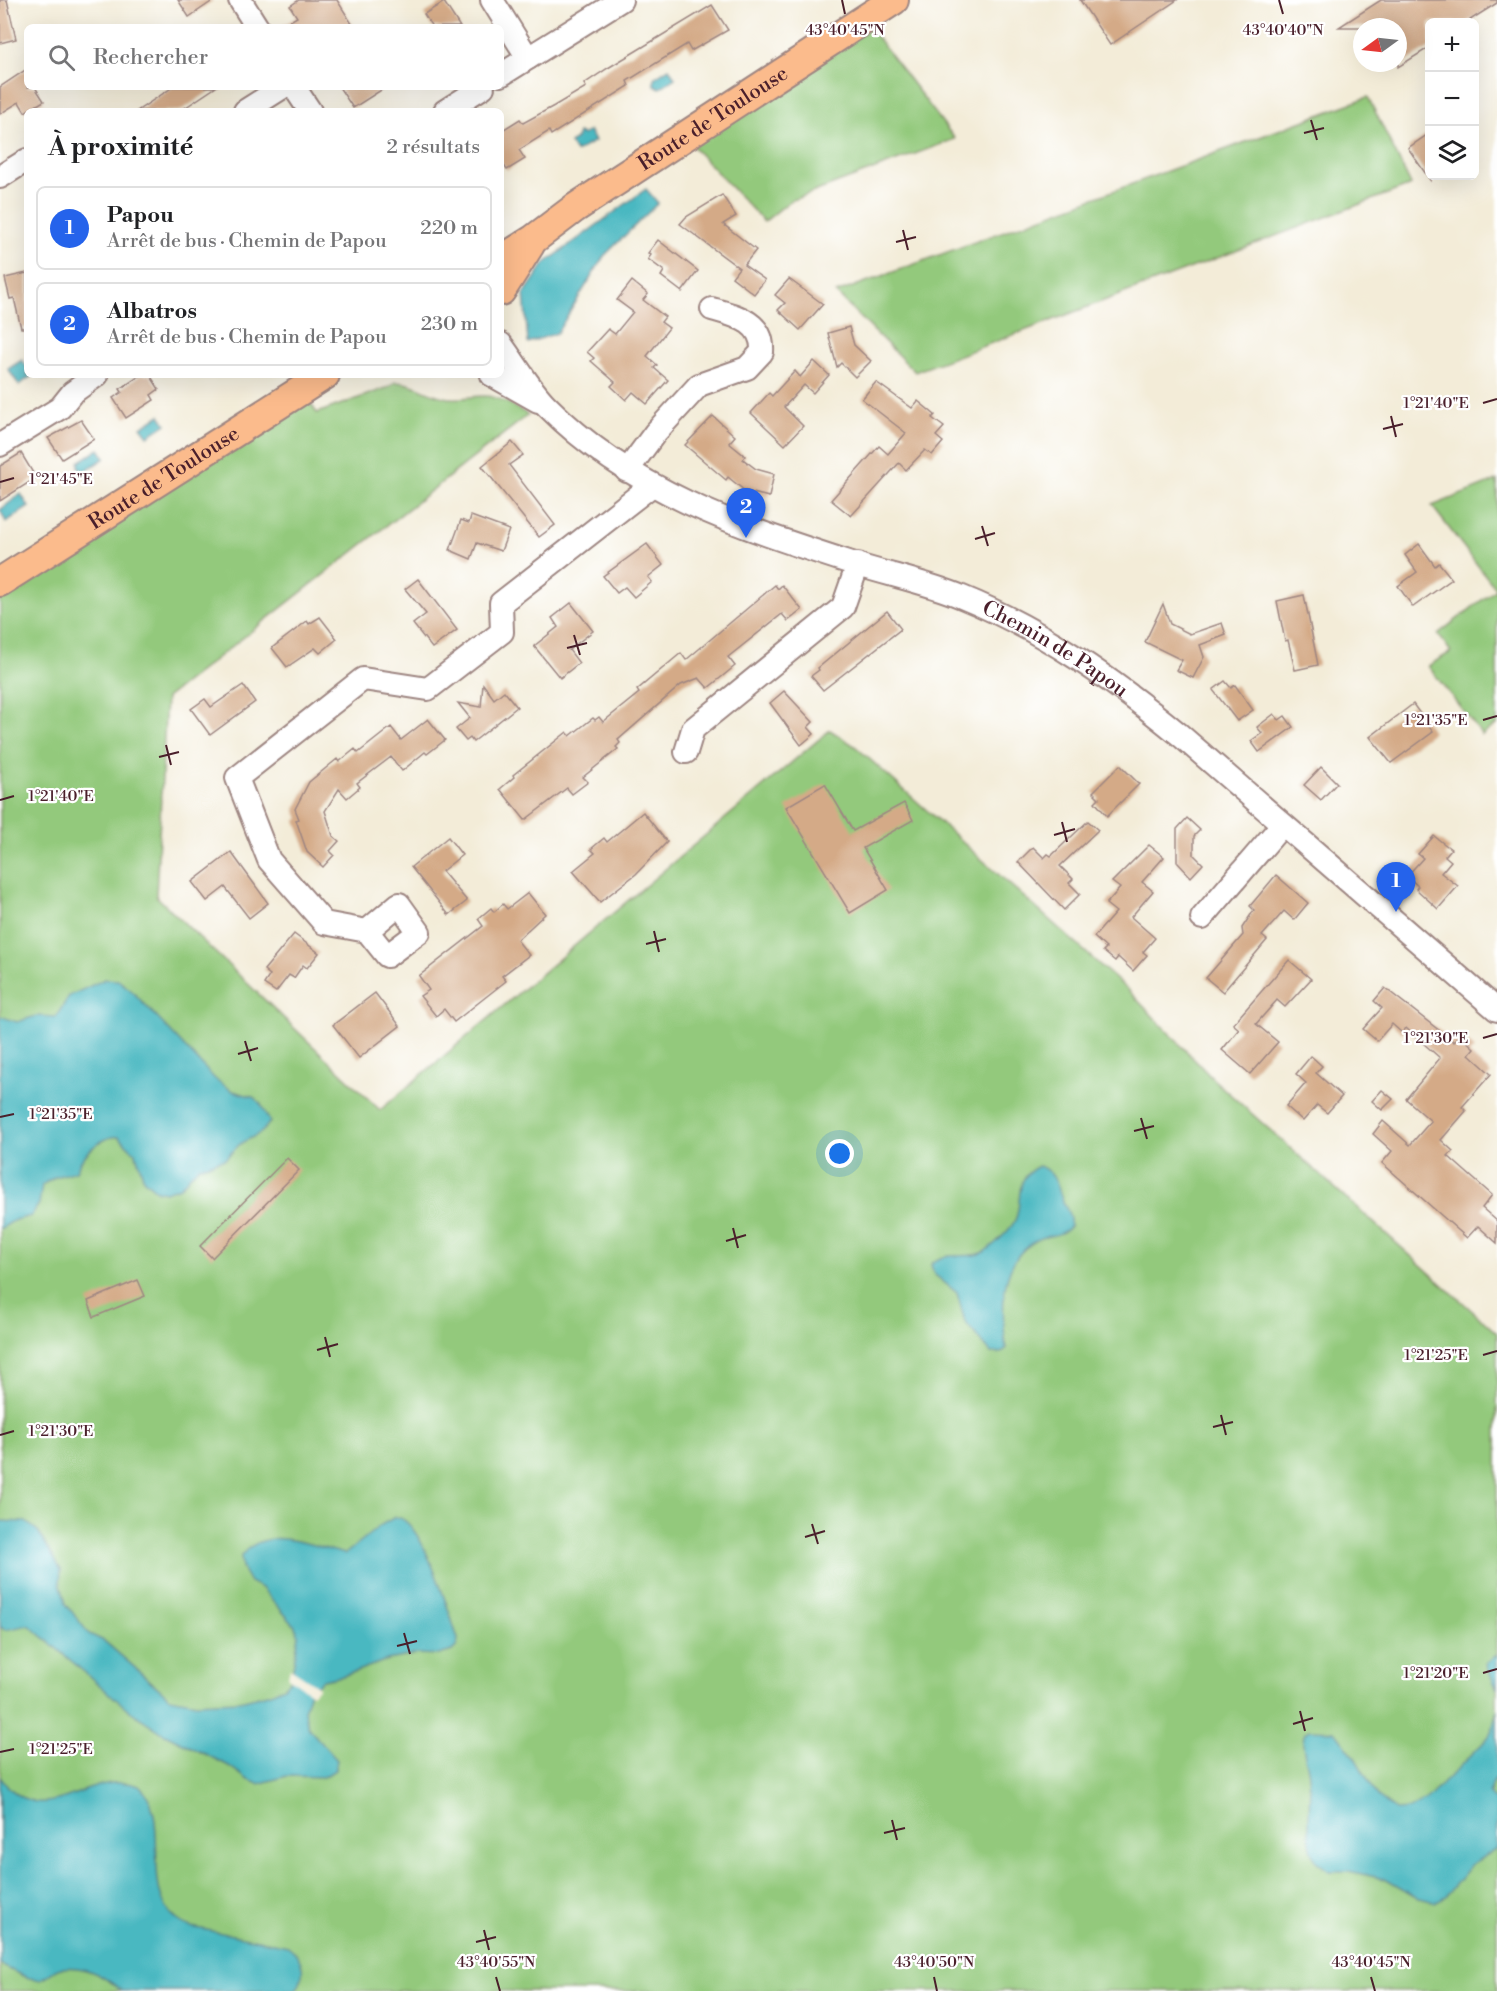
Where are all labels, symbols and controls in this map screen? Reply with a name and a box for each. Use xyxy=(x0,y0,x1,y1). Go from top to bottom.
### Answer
north arrow xyxy=(1353,18,1407,72)
map controls xyxy=(1425,18,1479,180)
button: + xyxy=(1425,18,1479,72)
text: 43°40'45"N xyxy=(805,21,885,40)
text: 43°40'40"N xyxy=(1243,21,1323,40)
search box xyxy=(24,24,504,90)
icon: search xyxy=(45,41,78,74)
text: Rechercher xyxy=(93,44,208,71)
street label: Route de Toulouse xyxy=(633,61,793,177)
button: − xyxy=(1425,72,1479,126)
button: layers xyxy=(1425,126,1479,180)
text: À proximité xyxy=(48,131,193,163)
text: 2 résultats xyxy=(386,135,480,160)
text: Papou xyxy=(107,202,174,229)
text: 1 xyxy=(65,216,74,241)
text: 220 m xyxy=(420,216,478,241)
text: Arrêt de bus · Chemin de Papou xyxy=(107,229,387,254)
text: Albatros xyxy=(107,298,197,325)
text: 2 xyxy=(63,312,76,337)
text: 230 m xyxy=(421,312,478,337)
text: Arrêt de bus · Chemin de Papou xyxy=(107,325,387,350)
text: 1°21'40"E xyxy=(1403,394,1469,413)
street label: Route de Toulouse xyxy=(84,421,244,536)
text: 1°21'45"E xyxy=(29,470,93,489)
pin: 2 xyxy=(726,488,766,538)
street label: Chemin de Papou xyxy=(978,595,1133,704)
text: 1°21'35"E xyxy=(1404,711,1468,730)
text: 1°21'40"E xyxy=(28,787,94,806)
pin: 1 xyxy=(1376,862,1416,912)
text: 1°21'30"E xyxy=(1404,1029,1468,1048)
text: 1°21'35"E xyxy=(29,1105,93,1124)
your location xyxy=(825,1139,854,1168)
text: 1°21'25"E xyxy=(1404,1346,1468,1365)
text: 1°21'30"E xyxy=(29,1422,93,1441)
text: 1°21'20"E xyxy=(1403,1664,1469,1683)
text: 1°21'25"E xyxy=(29,1740,93,1759)
text: 43°40'55"N xyxy=(457,1953,535,1972)
text: 43°40'50"N xyxy=(894,1953,974,1972)
text: 43°40'45"N xyxy=(1331,1953,1411,1972)

